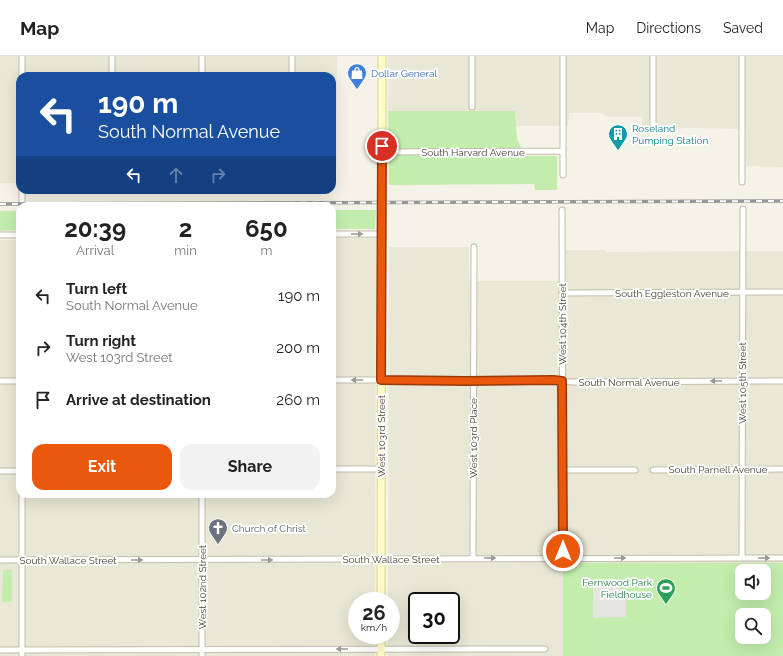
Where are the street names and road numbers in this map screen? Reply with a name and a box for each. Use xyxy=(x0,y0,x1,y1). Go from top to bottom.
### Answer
street label: South Harvard Avenue xyxy=(421,147,525,158)
street label: West 104th Street xyxy=(557,283,568,365)
street label: South Eggleston Avenue xyxy=(615,288,729,299)
street label: West 105th Street xyxy=(737,342,748,424)
street label: South Normal Avenue xyxy=(578,377,680,388)
street label: West 103rd Street xyxy=(376,394,387,477)
street label: West 103rd Place xyxy=(468,398,479,478)
street label: South Parnell Avenue xyxy=(669,464,768,475)
street label: West 102nd Street xyxy=(197,544,208,629)
street label: South Wallace Street xyxy=(342,554,440,565)
street label: South Wallace Street xyxy=(19,555,117,566)

